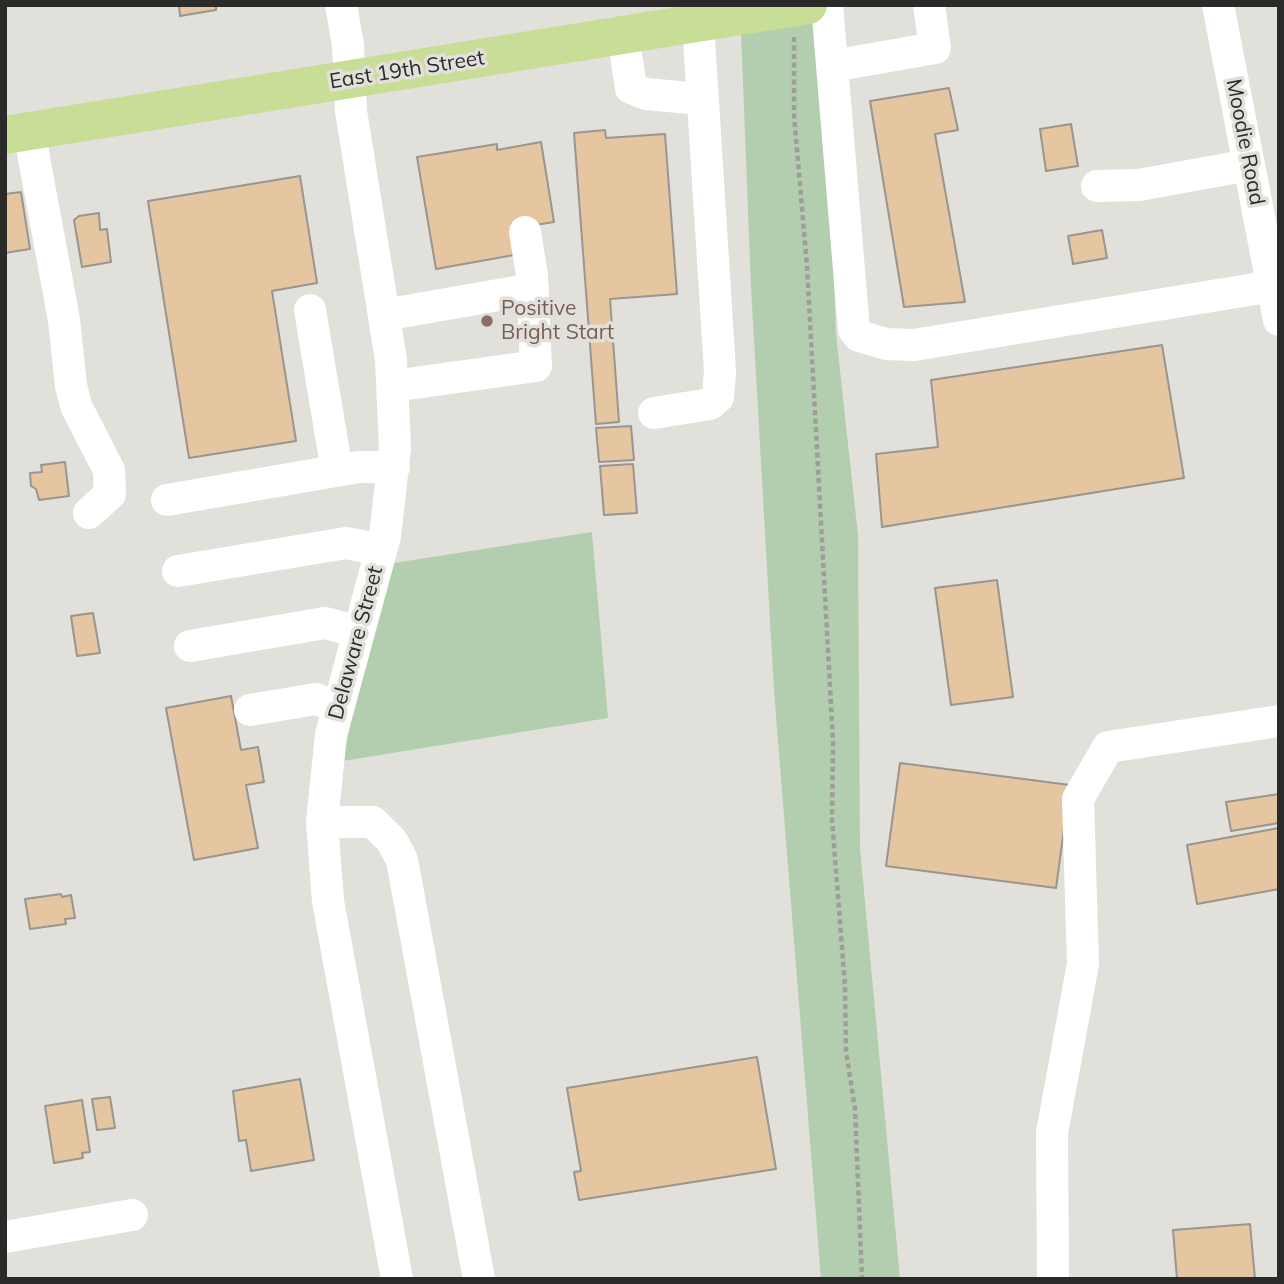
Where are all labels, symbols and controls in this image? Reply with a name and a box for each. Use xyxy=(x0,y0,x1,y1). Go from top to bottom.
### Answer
street label: East 19th Street xyxy=(328,45,486,95)
street label: Moodie Road xyxy=(1220,77,1270,207)
place label: Positive Bright Start xyxy=(501,296,614,346)
marker: Positive Bright Start xyxy=(479,313,495,329)
street label: Delaware Street xyxy=(323,564,389,722)

